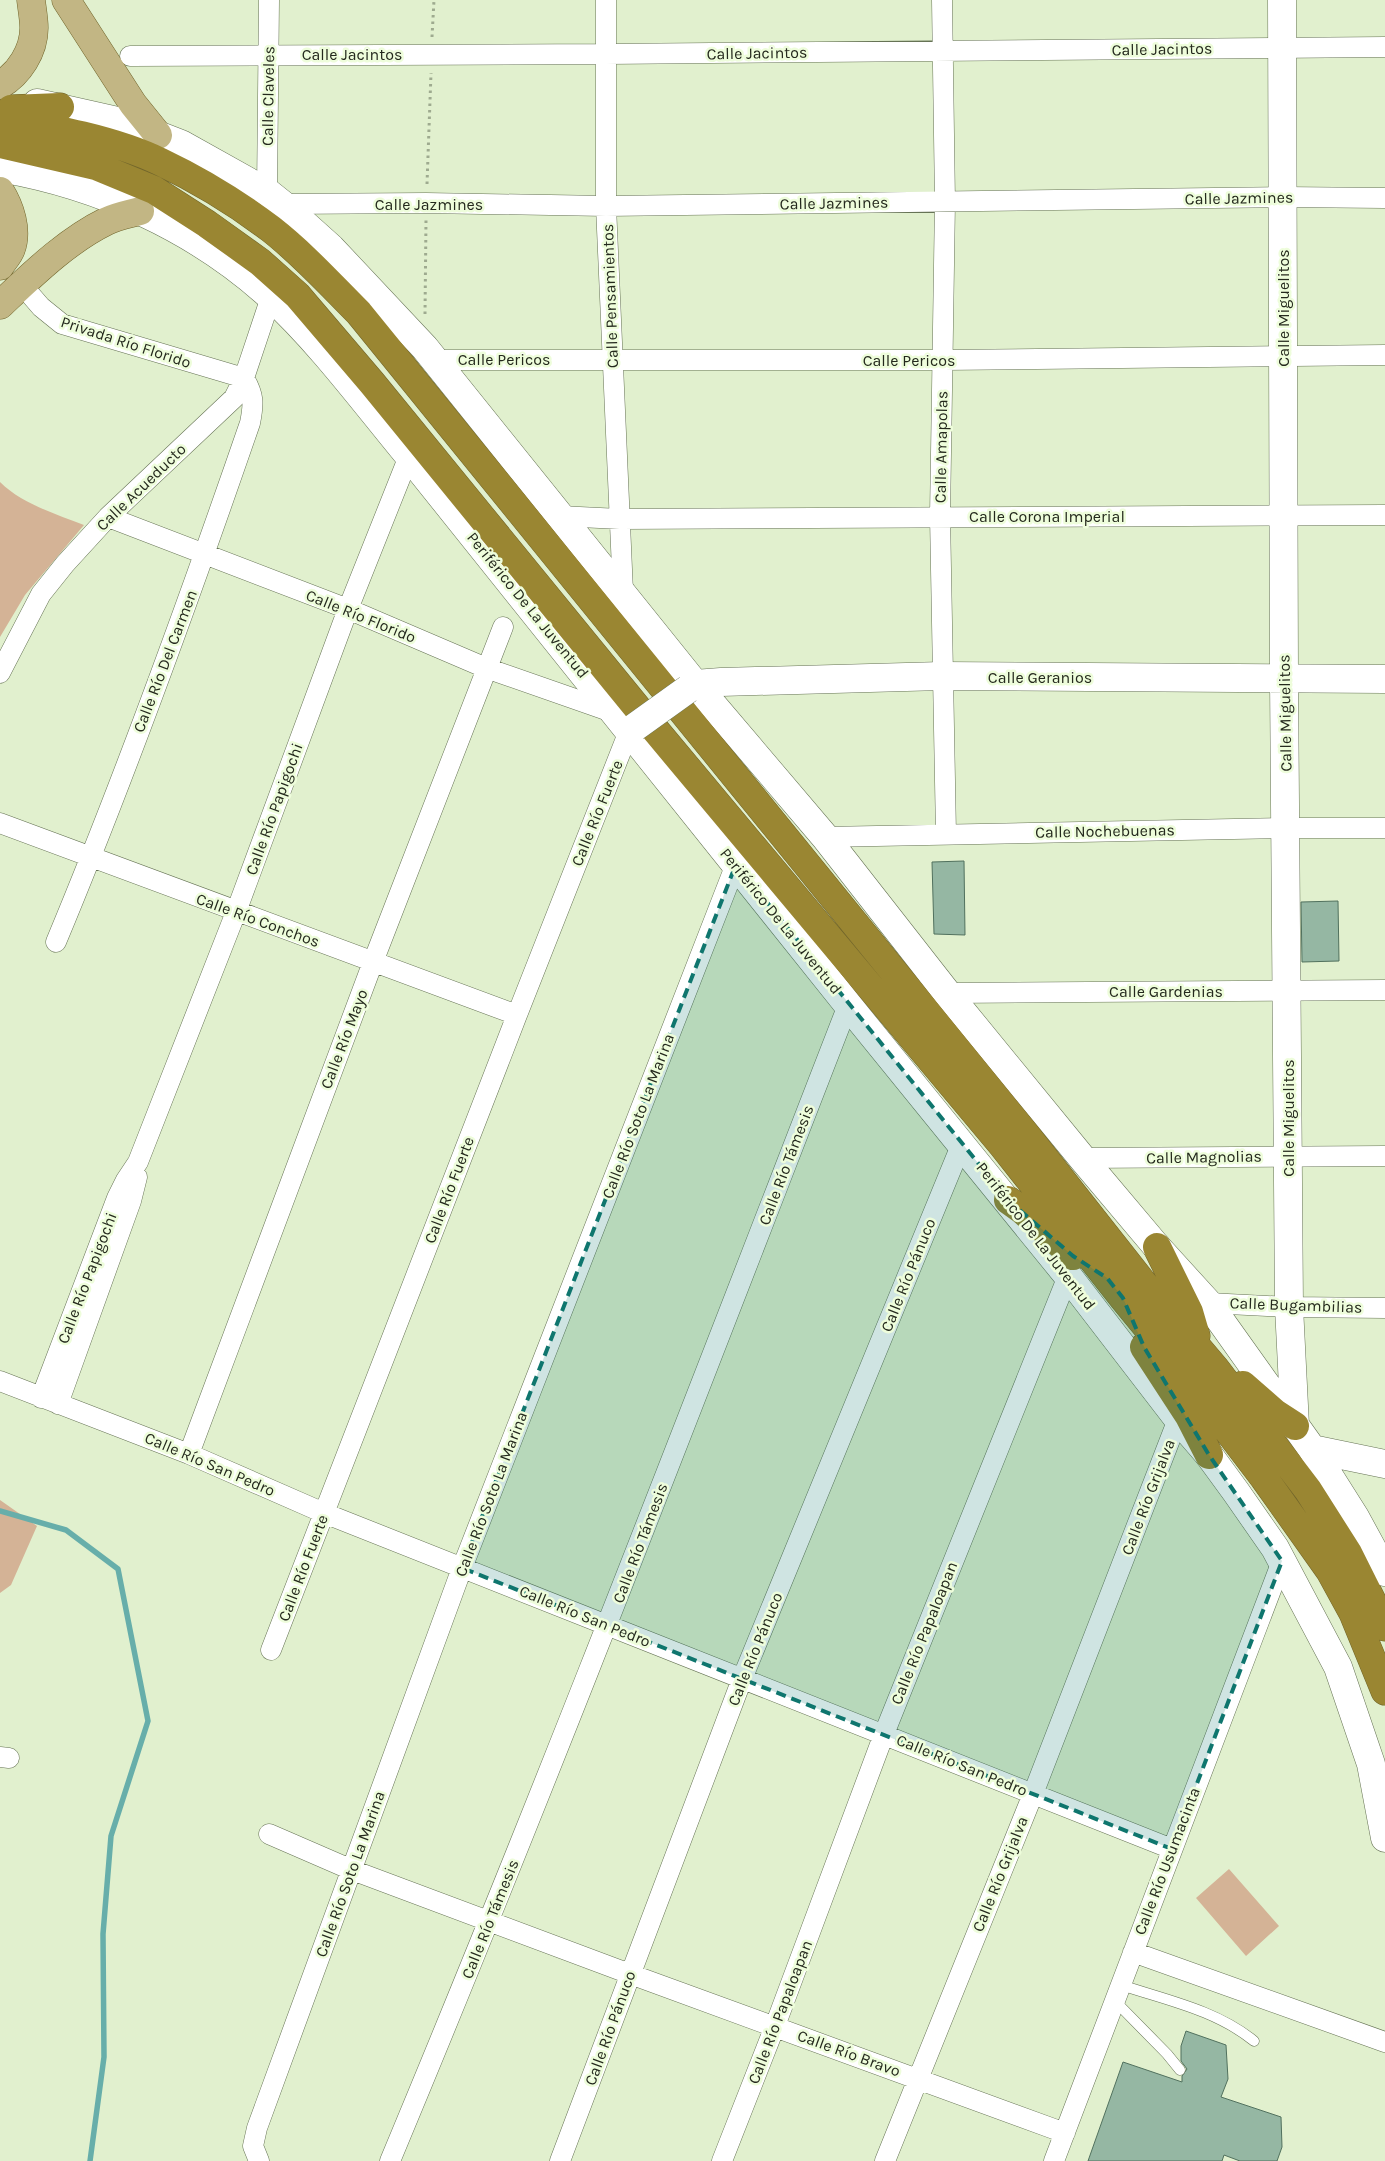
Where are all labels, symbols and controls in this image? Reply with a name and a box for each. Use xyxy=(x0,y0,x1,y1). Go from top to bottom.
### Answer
street label: Calle Jacintos xyxy=(1111,39,1213,59)
street label: Calle Jacintos xyxy=(706,43,808,63)
street label: Calle Jacintos xyxy=(302,45,402,64)
street label: Calle Claveles xyxy=(258,46,278,146)
street label: Calle Jazmines xyxy=(1185,188,1293,208)
street label: Calle Jazmines xyxy=(780,193,888,213)
street label: Calle Jazmines xyxy=(375,195,483,214)
street label: Calle Pensamientos xyxy=(598,224,622,368)
street label: Calle Miguelitos xyxy=(1274,249,1293,367)
street label: Privada Río Florido xyxy=(58,312,194,372)
street label: Calle Pericos xyxy=(458,350,550,369)
street label: Calle Pericos xyxy=(863,351,955,370)
street label: Calle Amapolas xyxy=(931,391,951,503)
street label: Calle Acueducto xyxy=(92,439,190,535)
street label: Calle Corona Imperial xyxy=(969,507,1125,526)
street label: Periférico De La Juventud xyxy=(463,528,593,682)
street label: Calle Río Florido xyxy=(303,585,419,647)
street label: Calle Río Del Carmen xyxy=(129,587,201,735)
street label: Calle Miguelitos xyxy=(1274,654,1296,772)
street label: Calle Geranios xyxy=(988,668,1092,687)
street label: Calle Río Papigochi xyxy=(241,740,307,878)
street label: Calle Río Fuerte xyxy=(567,757,627,869)
street label: Calle Nochebuenas xyxy=(1035,820,1175,842)
street label: Periférico De La Juventud xyxy=(716,844,846,998)
street label: Calle Río Conchos xyxy=(194,889,322,951)
street label: Calle Gardenias xyxy=(1109,982,1223,1001)
street label: Calle Río Mayo xyxy=(316,986,372,1092)
street label: Calle Río Soto La Marina xyxy=(598,1031,678,1201)
street label: Calle Miguelitos xyxy=(1279,1059,1298,1177)
street label: Calle Río Támesis xyxy=(754,1102,818,1228)
street label: Calle Río Fuerte xyxy=(420,1134,478,1246)
street label: Calle Magnolias xyxy=(1146,1146,1262,1168)
street label: Periférico De La Juventud xyxy=(972,1158,1100,1314)
street label: Calle Río Papigochi xyxy=(53,1210,121,1346)
street label: Calle Río Pánuco xyxy=(877,1215,939,1335)
street label: Calle Bugambilias xyxy=(1229,1293,1363,1317)
street label: Calle Río Soto La Marina xyxy=(451,1409,531,1579)
street label: Calle Río San Pedro xyxy=(142,1428,278,1500)
street label: Calle Río Grijalva xyxy=(1117,1436,1179,1558)
street label: Calle Río Támesis xyxy=(608,1480,672,1606)
street label: Calle Río Fuerte xyxy=(274,1512,332,1624)
street label: Calle Río Papaloapan xyxy=(887,1559,961,1707)
street label: Calle Río San Pedro xyxy=(517,1581,653,1651)
street label: Calle Río Pánuco xyxy=(724,1589,786,1709)
street label: Calle Río San Pedro xyxy=(894,1730,1030,1800)
street label: Calle Río Usumacinta xyxy=(1130,1785,1204,1937)
street label: Calle Río Soto La Marina xyxy=(311,1788,389,1960)
street label: Calle Río Grijalva xyxy=(968,1814,1032,1934)
street label: Calle Río Támesis xyxy=(457,1857,523,1981)
street label: Calle Río Papaloapan xyxy=(744,1937,816,2087)
street label: Calle Río Pánuco xyxy=(580,1968,640,2088)
street label: Calle Río Bravo xyxy=(795,2026,903,2080)

